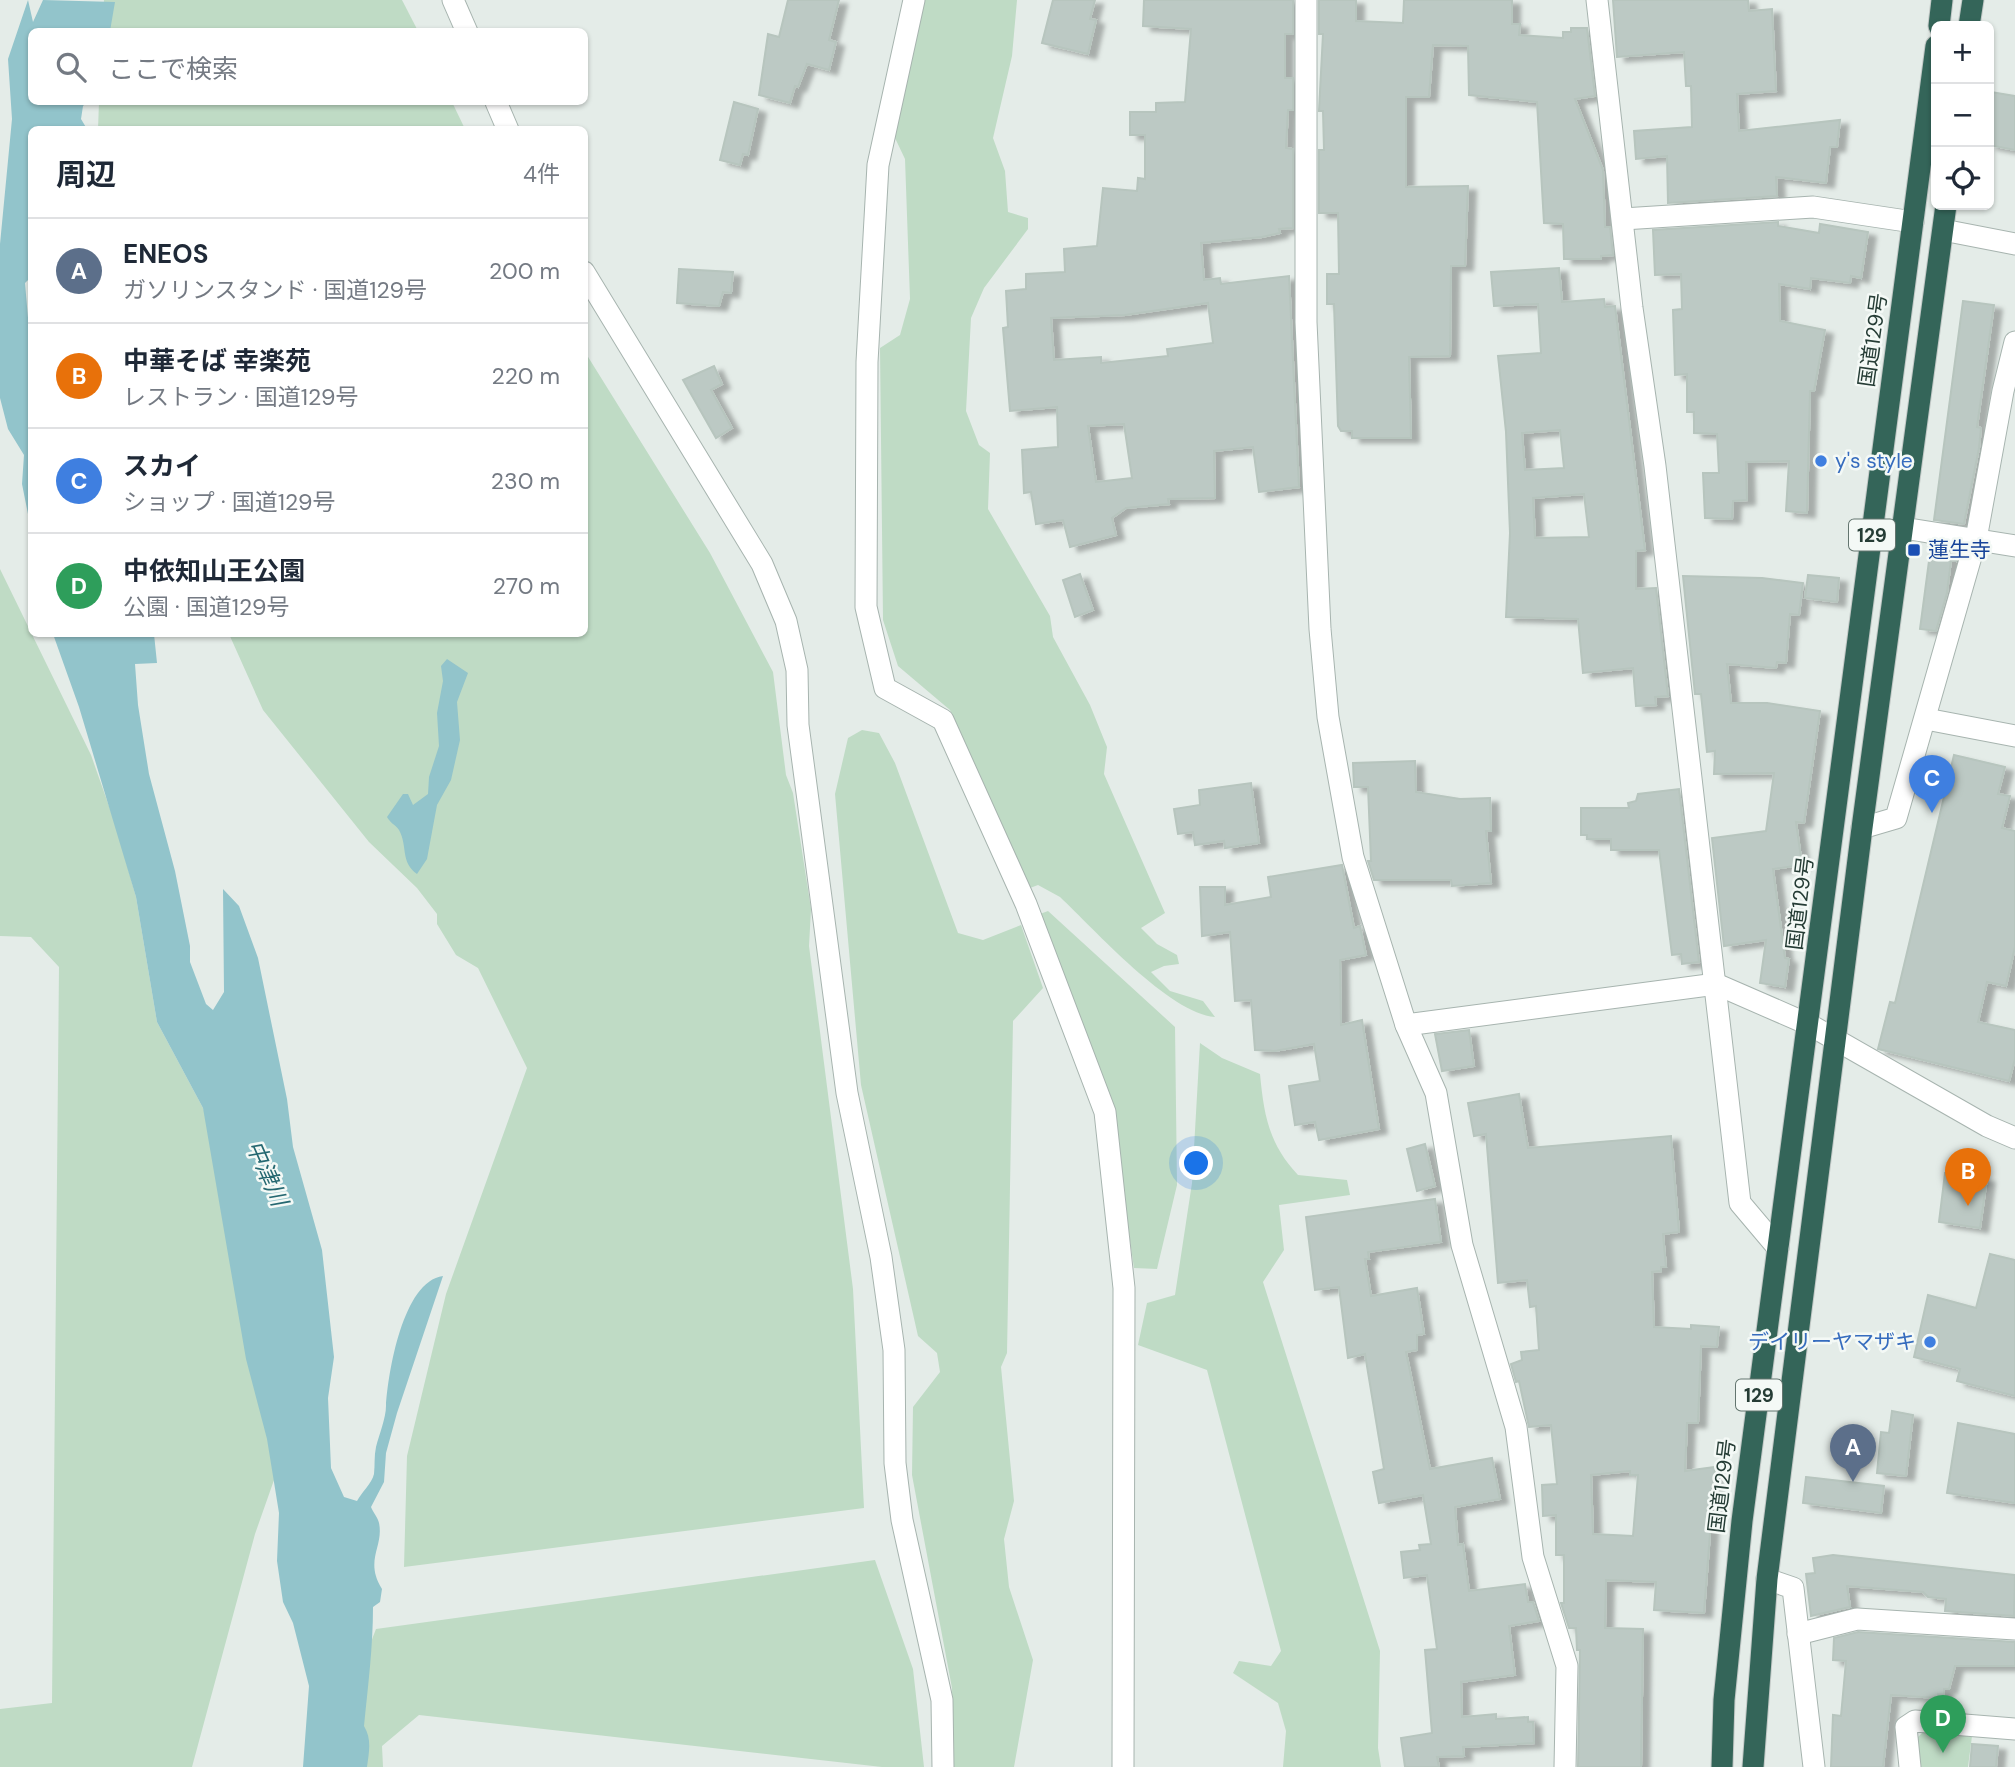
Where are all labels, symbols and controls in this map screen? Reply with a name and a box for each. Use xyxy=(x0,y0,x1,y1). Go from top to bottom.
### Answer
map controls xyxy=(1931,21,1994,210)
button: + xyxy=(1931,21,1994,84)
search box xyxy=(28,28,588,105)
icon: search xyxy=(52,48,90,86)
text: ここで検索 xyxy=(108,52,238,86)
button: − xyxy=(1931,84,1994,147)
button: locate xyxy=(1931,147,1994,210)
text: 周辺 xyxy=(56,155,116,194)
text: 4件 xyxy=(523,159,560,189)
text: ENEOS xyxy=(123,237,208,271)
text: A xyxy=(71,256,87,286)
text: 200 m xyxy=(489,256,560,286)
text: ガソリンスタンド · 国道129号 xyxy=(123,275,427,305)
street label: 国道129号 xyxy=(1853,291,1893,389)
text: 中華そば 幸楽苑 xyxy=(123,344,311,378)
text: B xyxy=(72,361,86,391)
text: 220 m xyxy=(491,361,560,391)
text: レストラン · 国道129号 xyxy=(123,382,358,412)
place label: y's style xyxy=(1835,447,1913,475)
text: スカイ xyxy=(123,449,201,483)
marker: y's style xyxy=(1813,453,1829,469)
text: C xyxy=(71,466,87,496)
text: 230 m xyxy=(491,466,560,496)
text: ショップ · 国道129号 xyxy=(123,487,335,517)
road number: 129 xyxy=(1849,520,1895,550)
place label: 蓮生寺 xyxy=(1928,536,1991,564)
marker: 蓮生寺 xyxy=(1906,542,1922,558)
text: 中依知山王公園 xyxy=(123,554,305,588)
text: D xyxy=(71,571,87,601)
text: 270 m xyxy=(493,571,560,601)
text: 公園 · 国道129号 xyxy=(123,592,289,622)
pin: C xyxy=(1909,755,1955,813)
street label: 国道129号 xyxy=(1780,854,1820,952)
water label: 中津川 xyxy=(239,1135,296,1213)
your location xyxy=(1179,1146,1213,1180)
pin: B xyxy=(1945,1148,1991,1206)
place label: デイリーヤマザキ xyxy=(1748,1328,1916,1356)
marker: デイリーヤマザキ xyxy=(1922,1334,1938,1350)
road number: 129 xyxy=(1736,1380,1782,1410)
pin: A xyxy=(1830,1424,1876,1482)
street label: 国道129号 xyxy=(1702,1437,1742,1535)
pin: D xyxy=(1920,1695,1966,1753)

